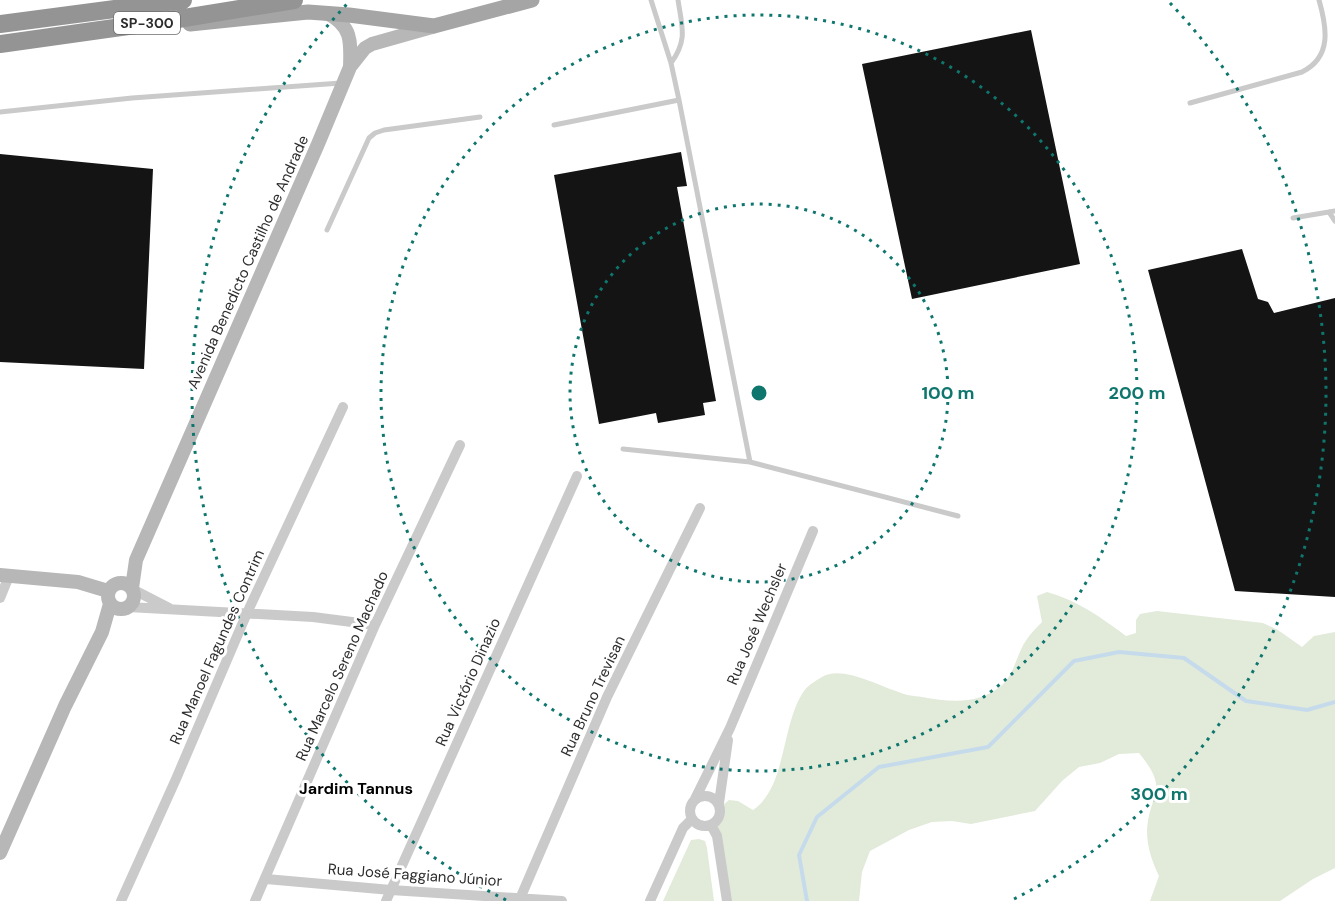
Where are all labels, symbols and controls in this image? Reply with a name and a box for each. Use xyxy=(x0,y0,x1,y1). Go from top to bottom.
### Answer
road number: SP-300 xyxy=(114,12,180,34)
street label: Avenida Benedicto Castilho de Andrade xyxy=(183,132,313,392)
text: 100 m xyxy=(921,381,975,405)
text: 200 m xyxy=(1109,381,1165,405)
centre of rings xyxy=(749,383,769,403)
street label: Rua Manoel Fagundes Contrim xyxy=(165,546,269,748)
street label: Rua José Wechsler xyxy=(722,560,792,688)
street label: Rua Marcelo Sereno Machado xyxy=(291,568,393,764)
street label: Rua Victório Dinazio xyxy=(431,615,505,749)
street label: Rua Bruno Trevisan xyxy=(556,632,630,760)
district label: Jardim Tannus xyxy=(299,778,413,799)
text: 300 m xyxy=(1130,782,1188,806)
street label: Rua José Faggiano Júnior xyxy=(327,859,503,891)

